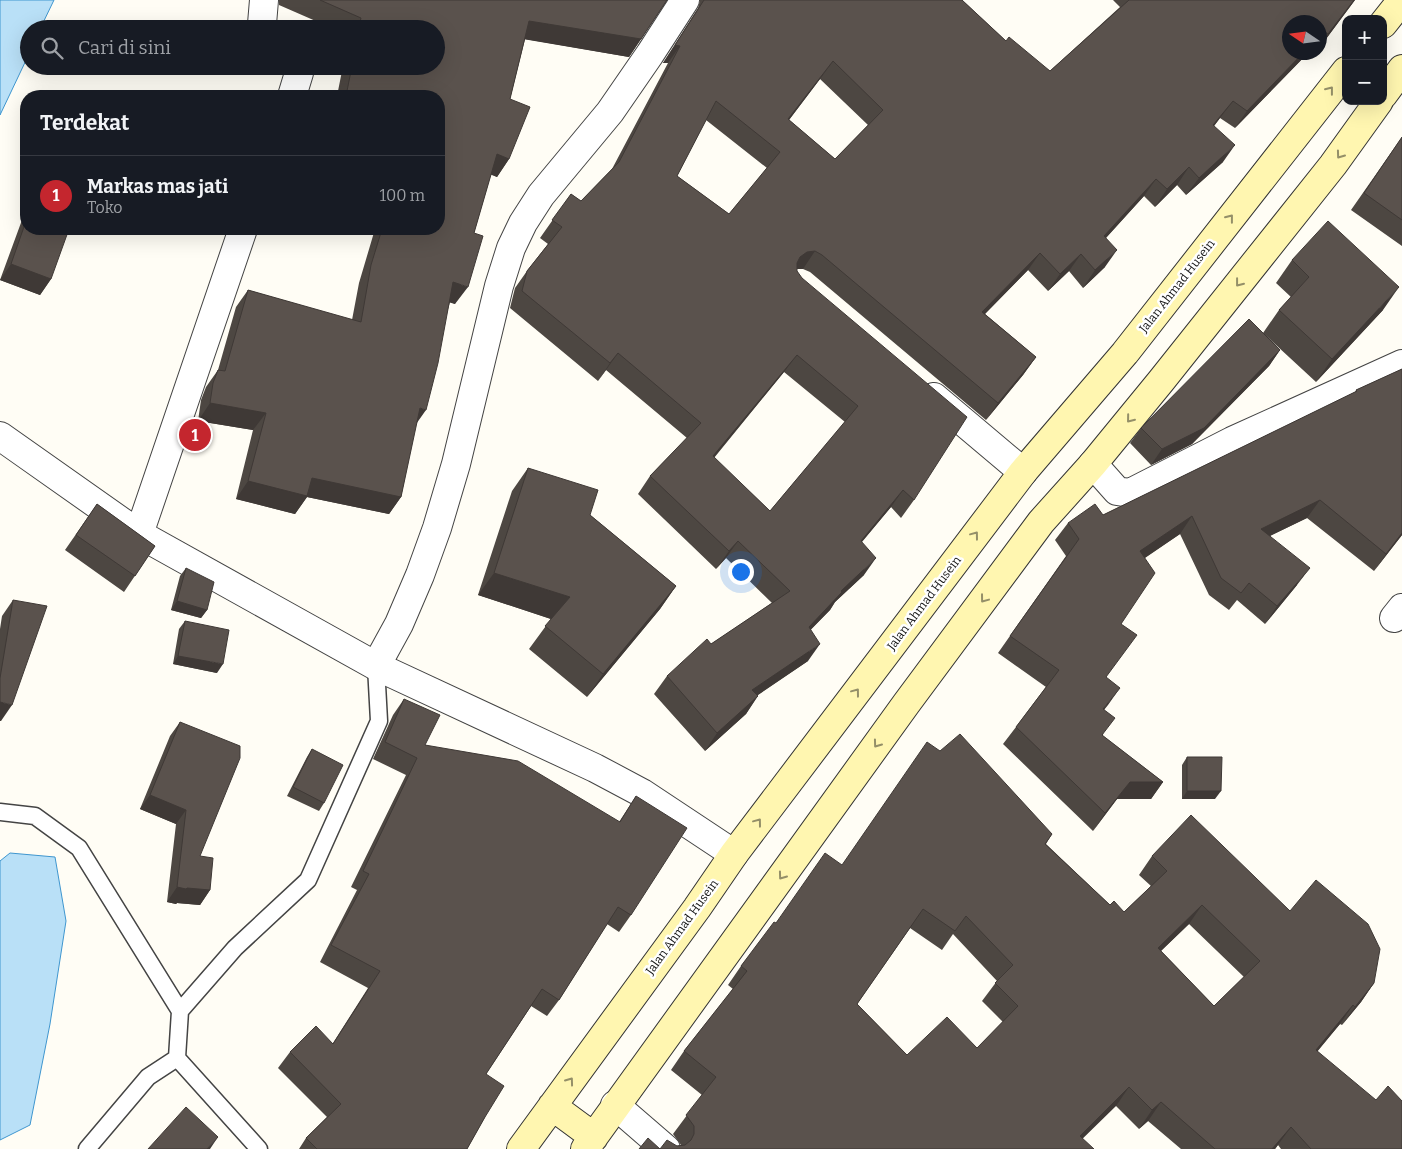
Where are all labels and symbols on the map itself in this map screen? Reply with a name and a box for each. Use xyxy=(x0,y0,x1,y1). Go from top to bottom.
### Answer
north arrow xyxy=(1282,15,1327,60)
one-way arrow xyxy=(1325,87,1334,96)
one-way arrow xyxy=(1337,149,1346,159)
one-way arrow xyxy=(1224,214,1233,224)
street label: Jalan Ahmad Husein xyxy=(1136,236,1218,336)
one-way arrow xyxy=(1236,277,1245,286)
one-way arrow xyxy=(1128,413,1136,422)
pin: 1 xyxy=(179,416,211,454)
one-way arrow xyxy=(969,531,978,541)
street label: Jalan Ahmad Husein xyxy=(884,553,964,654)
your location xyxy=(728,559,754,585)
one-way arrow xyxy=(981,593,990,603)
one-way arrow xyxy=(850,688,859,698)
one-way arrow xyxy=(874,738,883,748)
one-way arrow xyxy=(752,819,760,828)
one-way arrow xyxy=(779,870,788,880)
street label: Jalan Ahmad Husein xyxy=(642,876,721,978)
one-way arrow xyxy=(564,1077,573,1087)

